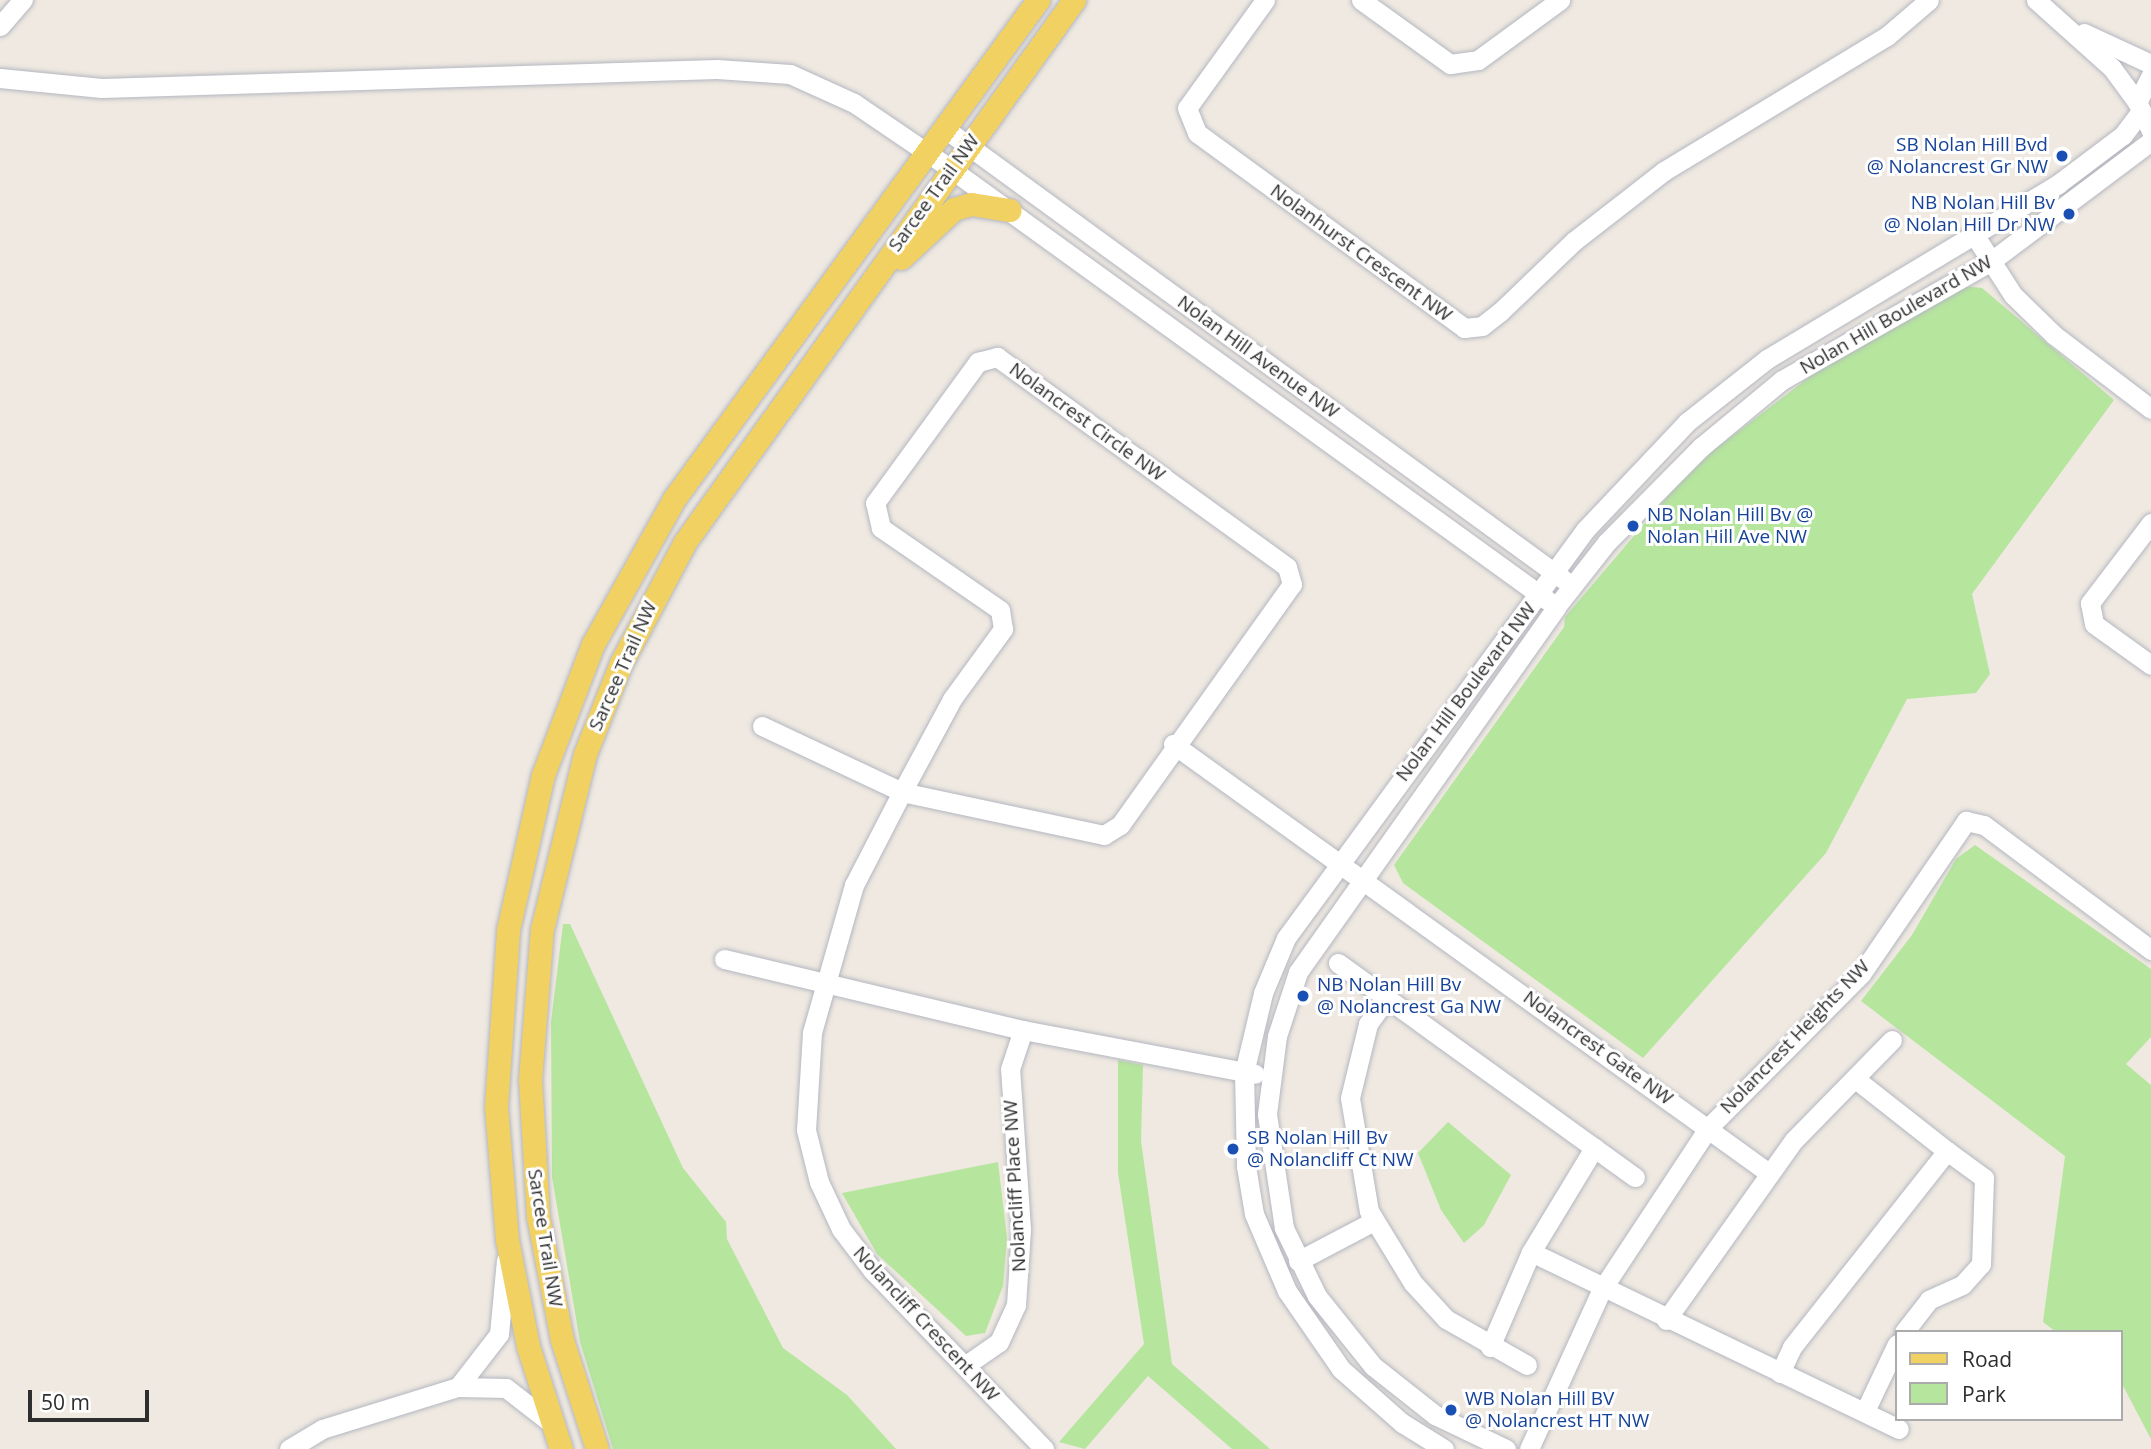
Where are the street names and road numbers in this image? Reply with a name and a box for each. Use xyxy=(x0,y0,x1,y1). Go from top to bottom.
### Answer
street label: Sarcee Trail NW xyxy=(884,130,984,256)
street label: Nolanhurst Crescent NW xyxy=(1266,179,1456,327)
street label: Nolan Hill Boulevard NW xyxy=(1796,251,1996,379)
street label: Nolan Hill Avenue NW xyxy=(1173,291,1343,423)
street label: Nolancrest Circle NW xyxy=(1005,358,1169,486)
street label: Sarcee Trail NW xyxy=(584,598,662,734)
street label: Nolan Hill Boulevard NW xyxy=(1391,598,1541,786)
street label: Nolancrest Heights NW xyxy=(1716,955,1874,1119)
street label: Nolancrest Gate NW xyxy=(1519,986,1677,1110)
street label: Nolancliff Place NW xyxy=(999,1099,1031,1273)
street label: Sarcee Trail NW xyxy=(523,1167,567,1309)
street label: Nolancliff Crescent NW xyxy=(848,1242,1004,1406)

